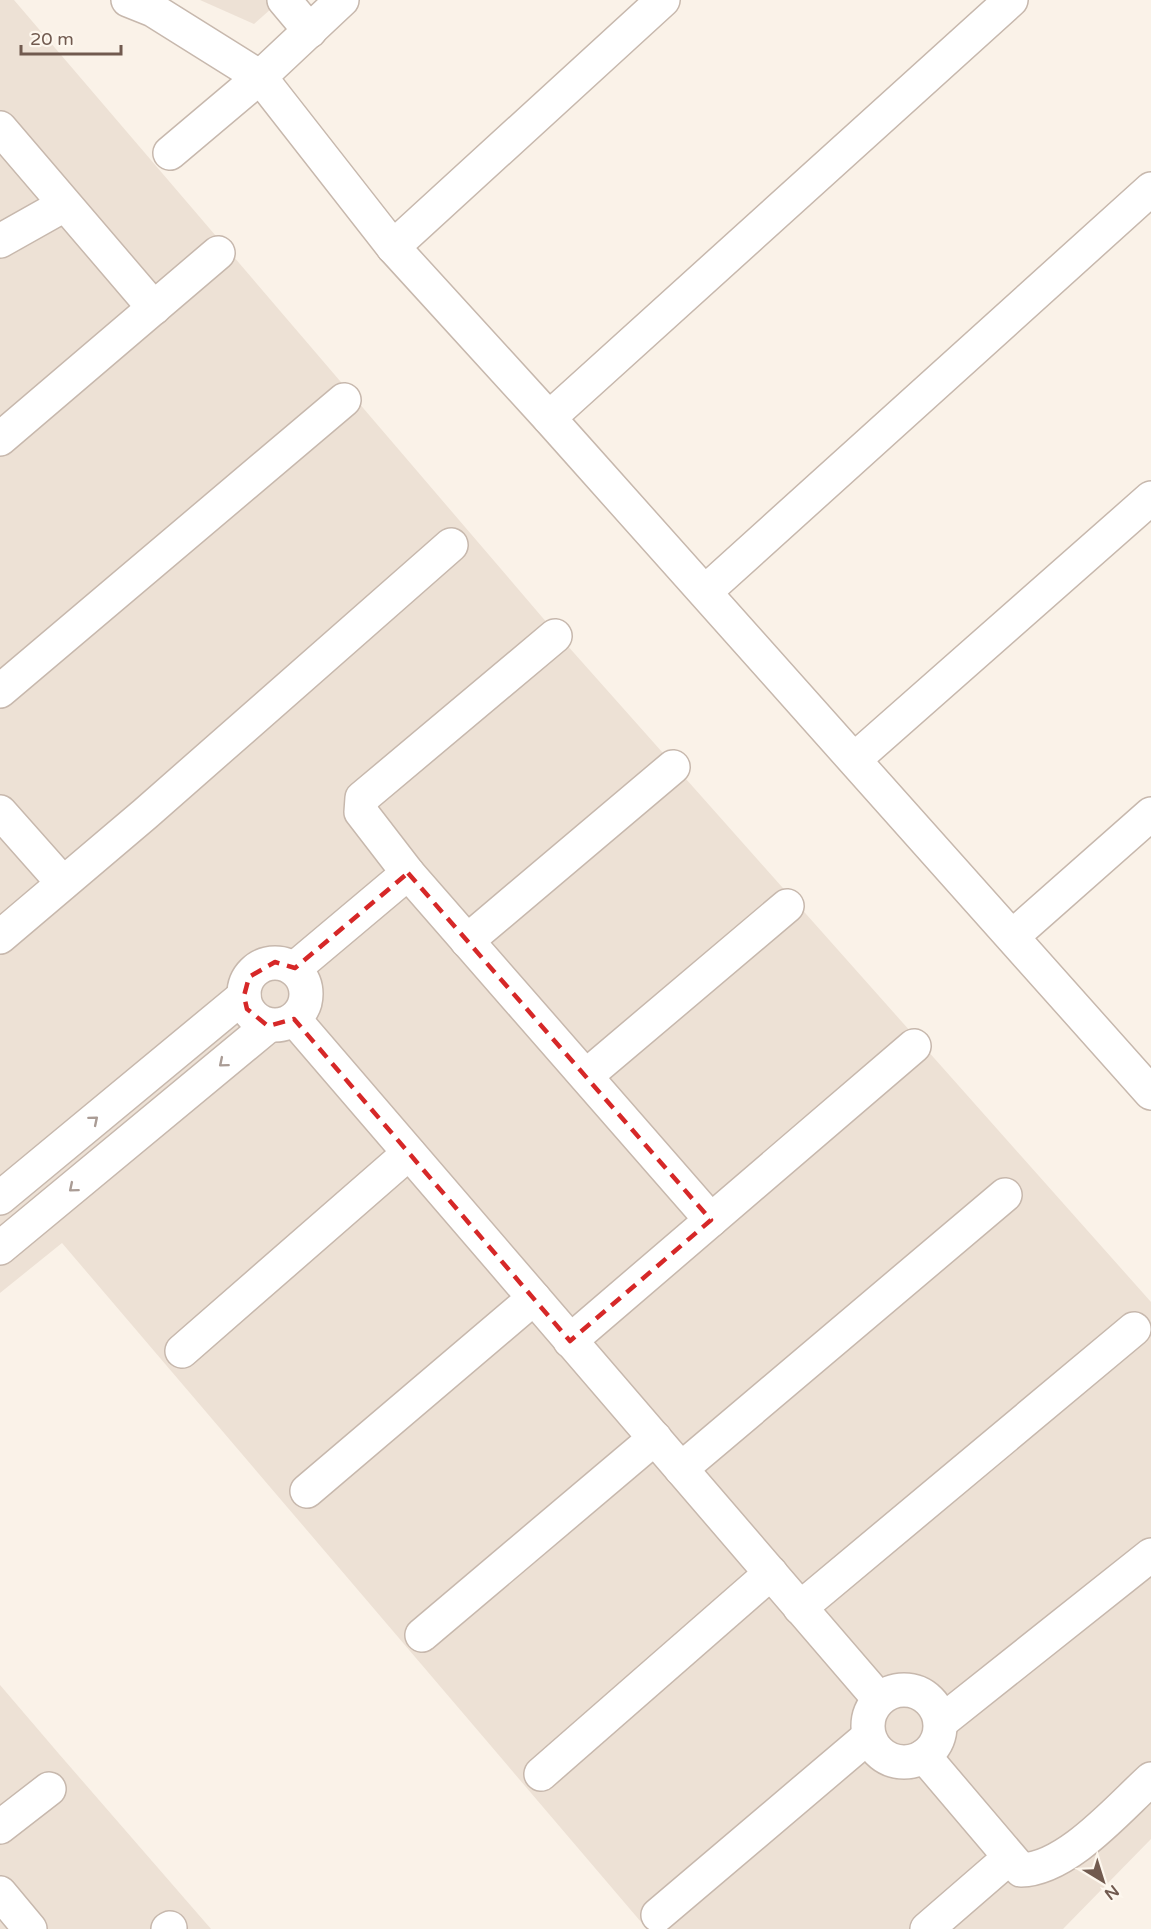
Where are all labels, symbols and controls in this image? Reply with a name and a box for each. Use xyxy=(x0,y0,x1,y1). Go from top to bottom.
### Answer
scale bar xyxy=(21,18,122,56)
text: 20 m xyxy=(30,28,74,50)
one-way arrow xyxy=(219,1056,230,1067)
one-way arrow xyxy=(87,1117,98,1128)
one-way arrow xyxy=(69,1180,80,1191)
north arrow xyxy=(1073,1851,1133,1911)
text: N xyxy=(1100,1880,1123,1904)

